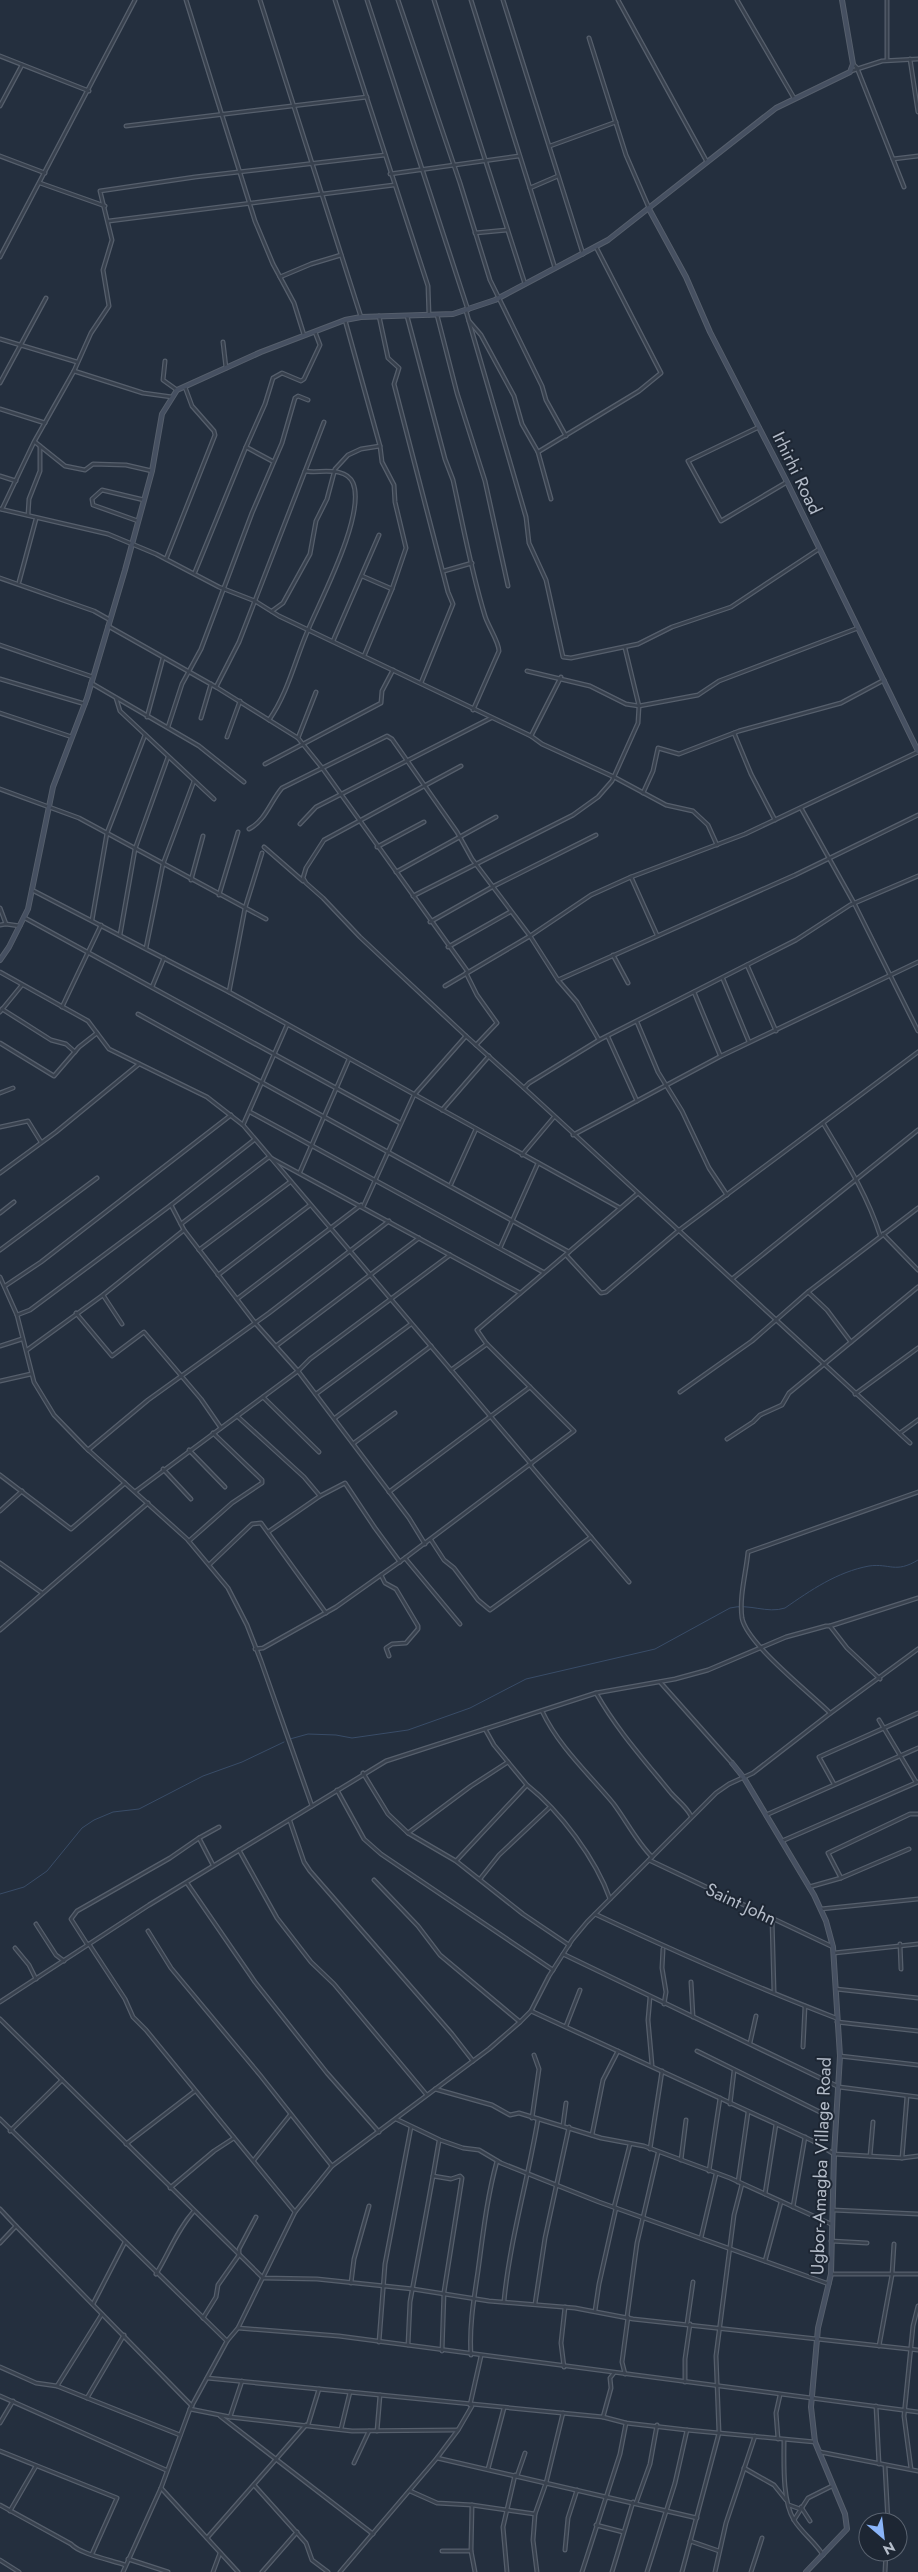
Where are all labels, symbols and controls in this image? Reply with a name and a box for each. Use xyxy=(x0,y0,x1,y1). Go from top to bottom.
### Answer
street label: Irhirhi Road xyxy=(766,427,828,519)
street label: Saint John xyxy=(701,1876,781,1932)
street label: Ugbor-Amagba Village Road xyxy=(804,2057,838,2275)
north arrow xyxy=(858,2512,908,2562)
text: N xyxy=(879,2537,899,2560)

